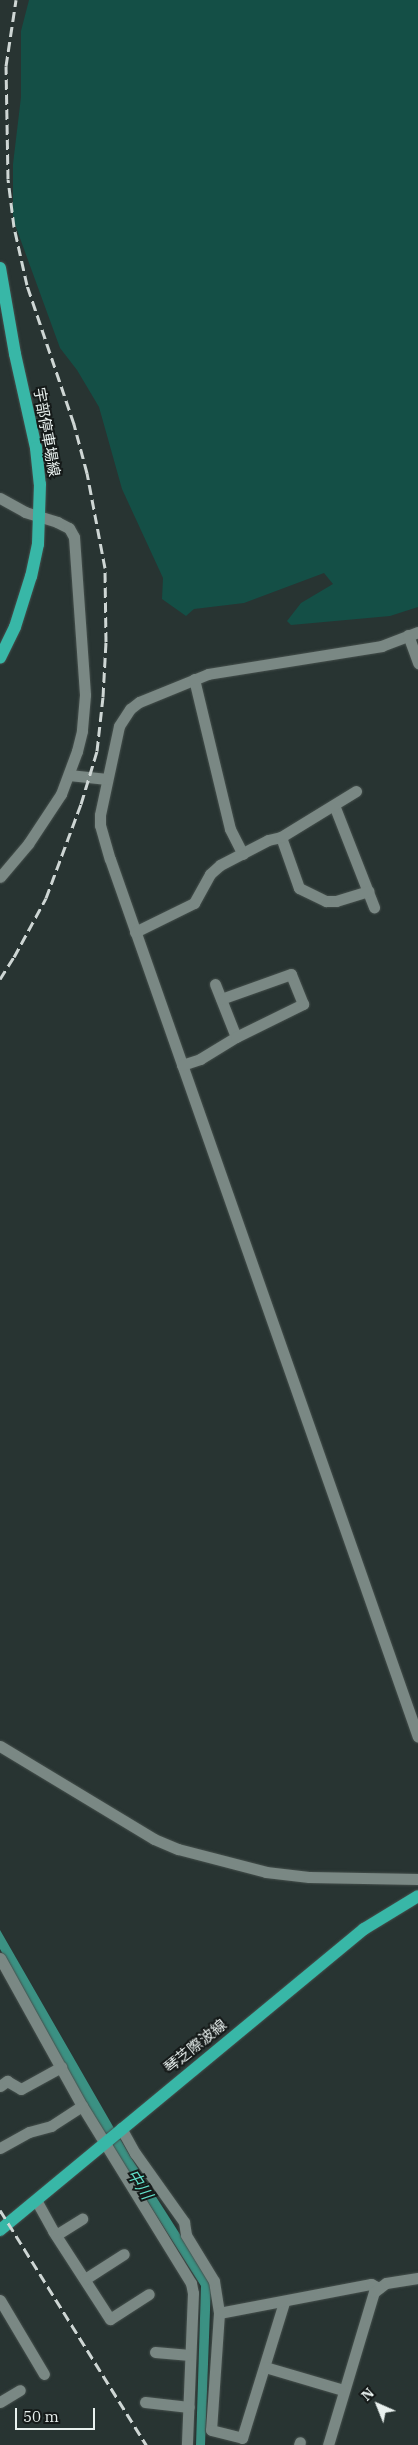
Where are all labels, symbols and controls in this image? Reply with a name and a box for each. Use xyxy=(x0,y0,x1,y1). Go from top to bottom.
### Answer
street label: 宇部停車場線 xyxy=(30,386,64,478)
street label: 琴芝際波線 xyxy=(160,2015,230,2077)
water label: 中川 xyxy=(123,2165,157,2203)
north arrow xyxy=(353,2380,403,2430)
text: N xyxy=(357,2384,378,2405)
scale bar xyxy=(18,2398,98,2430)
text: 50 m xyxy=(23,2407,59,2426)

